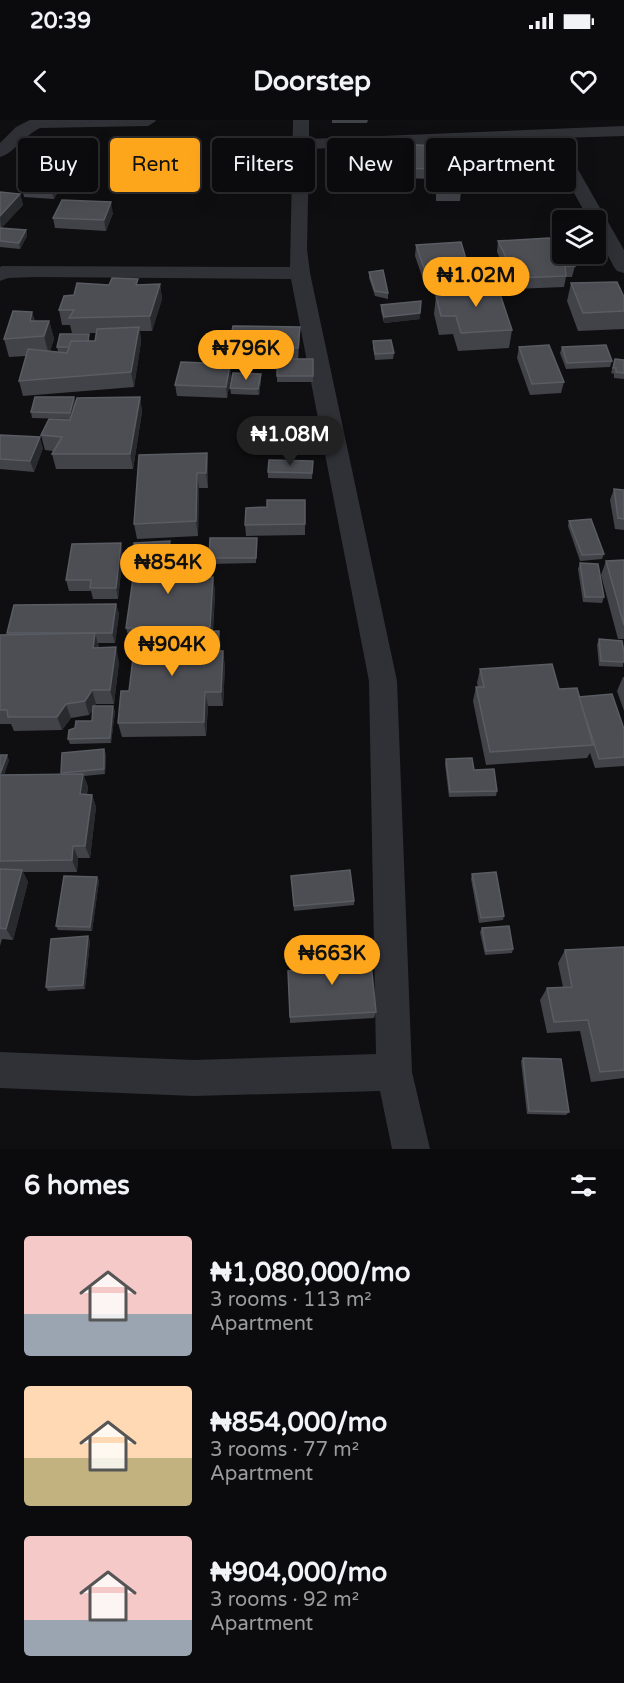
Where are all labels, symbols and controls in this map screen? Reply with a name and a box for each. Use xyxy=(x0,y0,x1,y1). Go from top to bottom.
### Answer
text: 20:39 xyxy=(30,8,91,34)
icon: back xyxy=(24,65,57,98)
text: Doorstep xyxy=(253,65,371,98)
icon: heart xyxy=(567,65,600,98)
chip: Buy xyxy=(18,138,98,192)
chip: Rent xyxy=(110,138,200,192)
chip: Filters xyxy=(212,138,315,192)
chip: New xyxy=(327,138,414,192)
chip: Apartment xyxy=(426,138,576,192)
map controls xyxy=(552,210,606,264)
button: layers xyxy=(552,210,606,264)
pin: ₦1.02M xyxy=(427,257,525,308)
text: ₦1.02M xyxy=(437,264,515,288)
pin: ₦796K xyxy=(204,330,288,381)
text: ₦796K xyxy=(212,337,280,361)
pin: ₦1.08M xyxy=(241,416,339,467)
text: ₦1.08M xyxy=(251,423,329,447)
pin: ₦854K xyxy=(126,544,210,595)
text: ₦854K xyxy=(134,551,202,575)
pin: ₦904K xyxy=(130,626,214,677)
text: ₦904K xyxy=(138,633,206,657)
pin: ₦663K xyxy=(290,935,374,986)
text: ₦663K xyxy=(298,942,366,966)
icon: filters xyxy=(567,1169,600,1202)
text: 6 homes xyxy=(24,1170,130,1201)
text: ₦1,080,000/mo xyxy=(210,1257,410,1288)
icon: home xyxy=(72,1260,144,1332)
text: 3 rooms · 113 m² xyxy=(210,1288,372,1312)
text: Apartment xyxy=(210,1312,313,1336)
text: ₦854,000/mo xyxy=(210,1407,387,1438)
icon: home xyxy=(72,1410,144,1482)
text: 3 rooms · 77 m² xyxy=(210,1438,359,1462)
text: Apartment xyxy=(210,1462,313,1486)
text: ₦904,000/mo xyxy=(210,1557,387,1588)
icon: home xyxy=(72,1560,144,1632)
text: 3 rooms · 92 m² xyxy=(210,1588,359,1612)
text: Apartment xyxy=(210,1612,313,1636)

